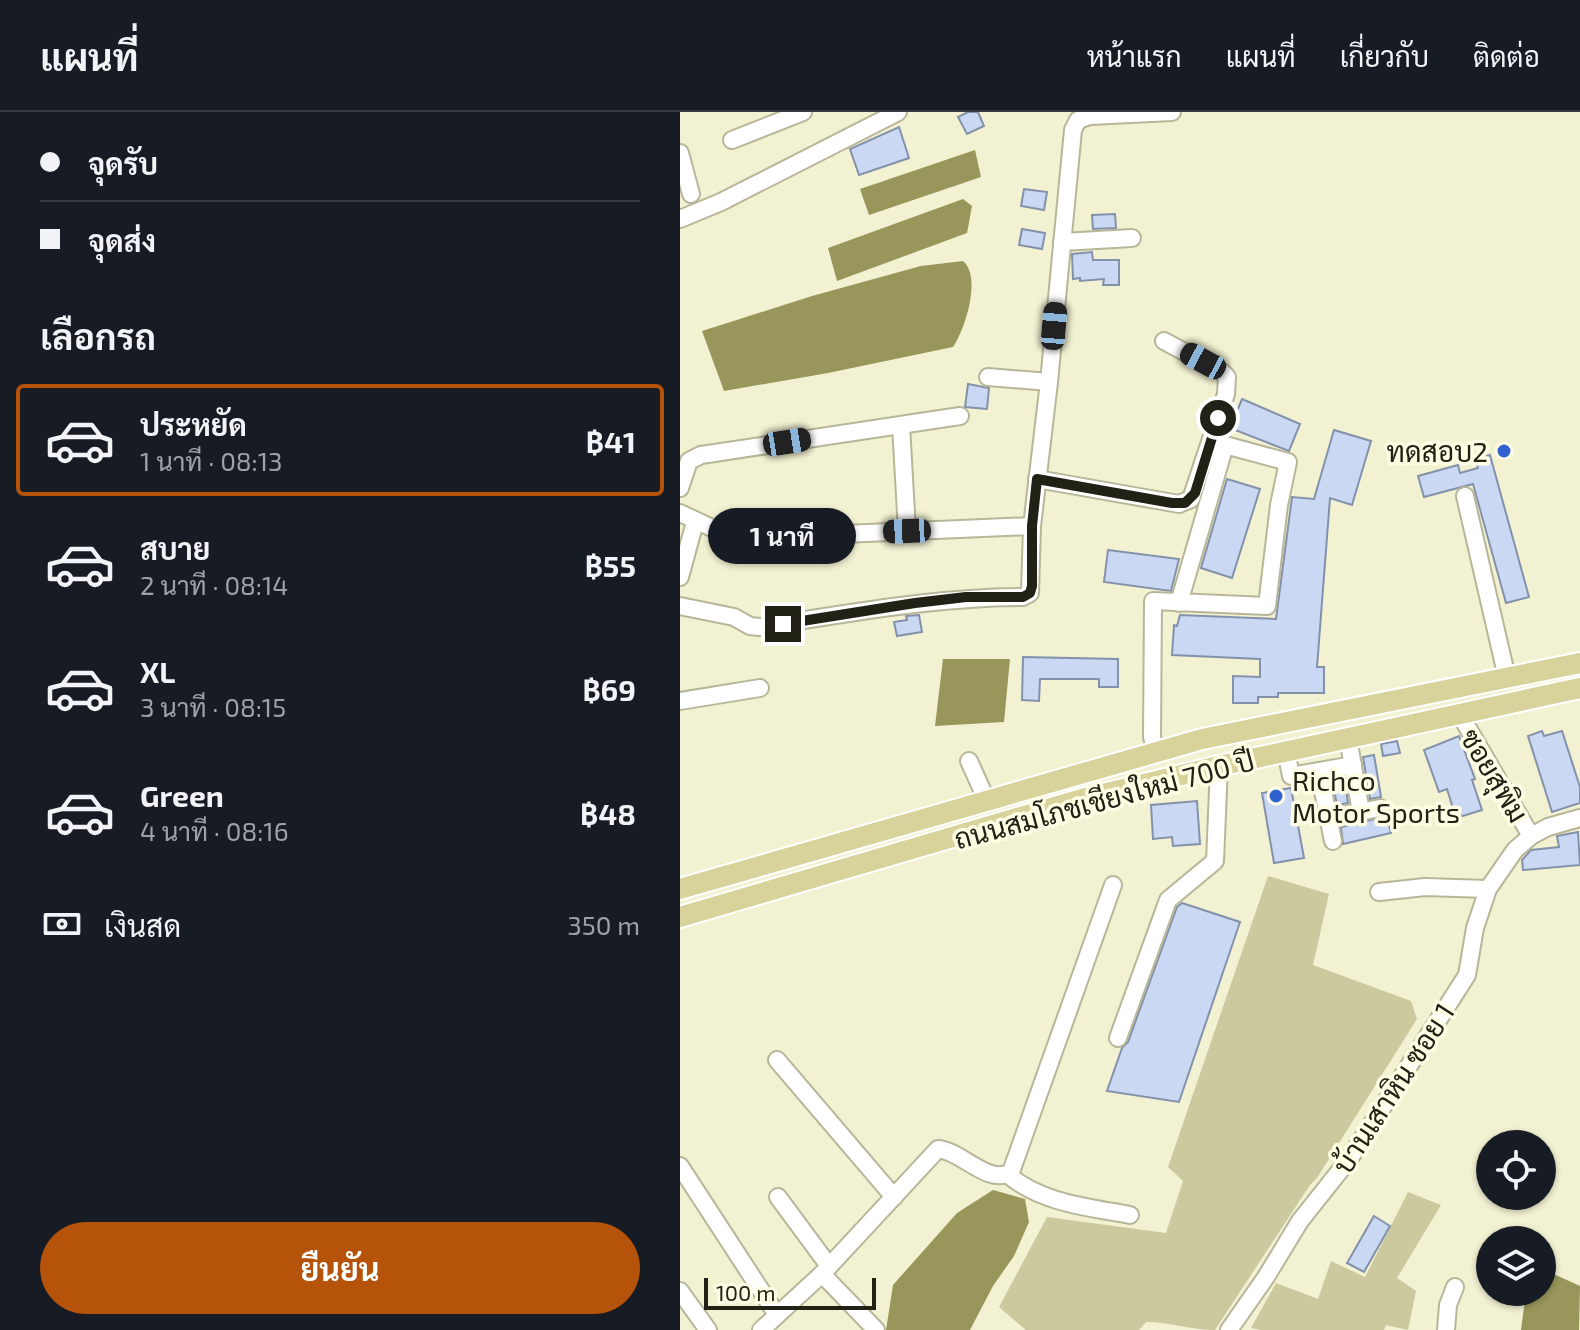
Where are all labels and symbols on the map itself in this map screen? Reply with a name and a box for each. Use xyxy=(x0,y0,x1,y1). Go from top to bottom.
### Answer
car xyxy=(1040,301,1068,351)
car xyxy=(1176,339,1230,383)
route start xyxy=(1200,400,1236,436)
car xyxy=(761,426,813,458)
place label: ทดสอบ2 xyxy=(1387,434,1488,468)
marker: ทดสอบ2 xyxy=(1495,442,1513,460)
callout: 1 นาที xyxy=(709,508,857,564)
car xyxy=(883,518,931,544)
route end xyxy=(765,606,801,642)
street label: ซอยสุพิม xyxy=(1450,722,1536,830)
street label: ถนนสมโภชเชียงใหม่ 700 ปี xyxy=(950,742,1258,855)
place label: Richco Motor Sports xyxy=(1292,763,1460,829)
marker: Richco Motor Sports xyxy=(1267,787,1285,805)
street label: บ้านเสาหิน ซอย 1 xyxy=(1325,996,1461,1180)
scale bar xyxy=(704,1274,876,1310)

